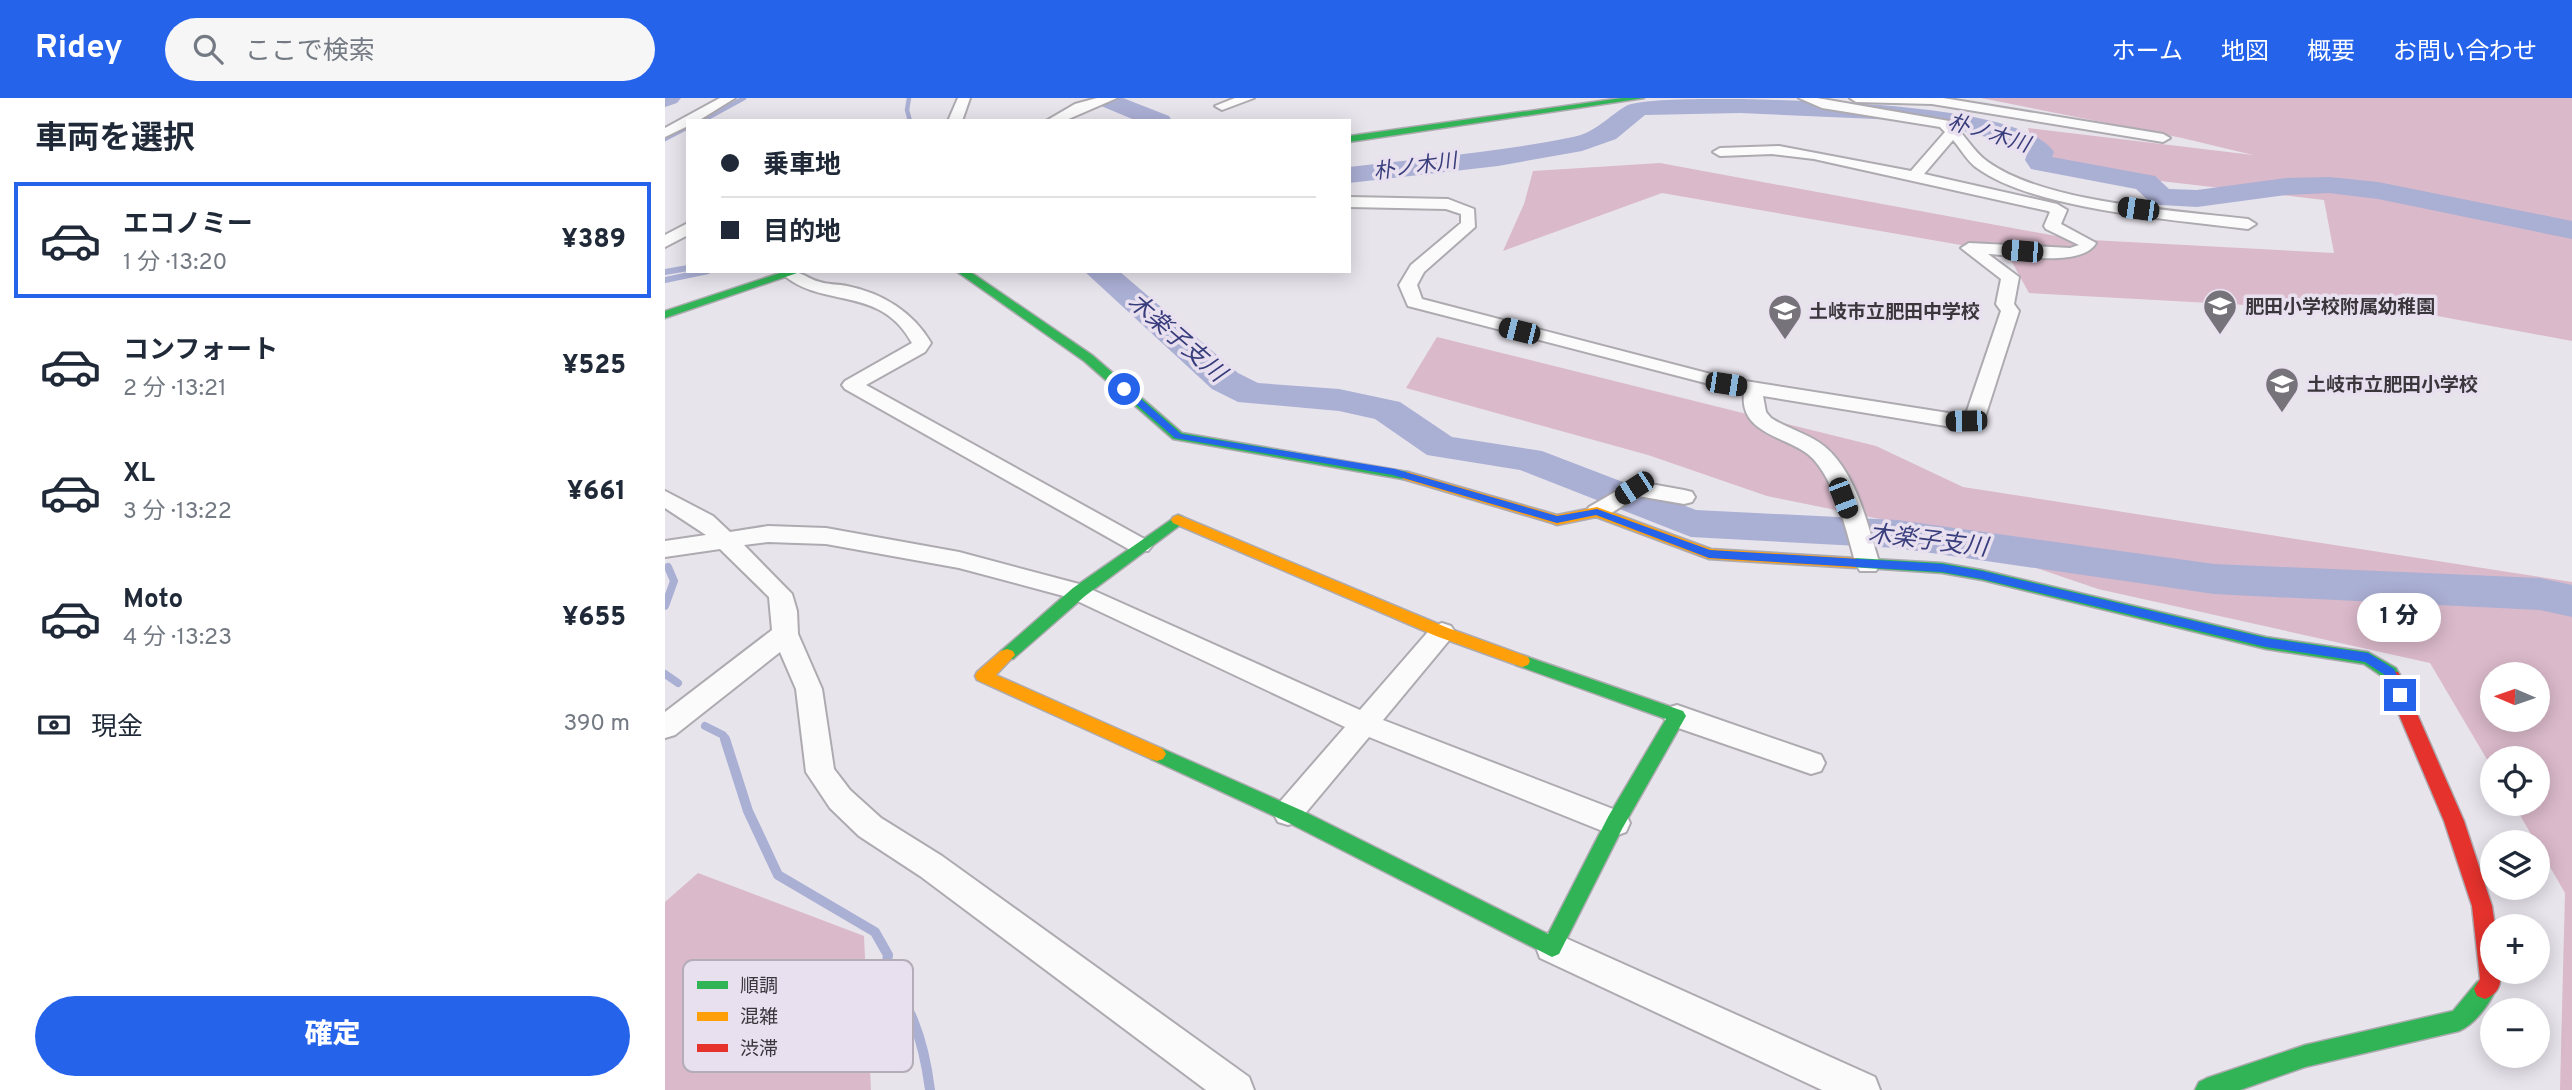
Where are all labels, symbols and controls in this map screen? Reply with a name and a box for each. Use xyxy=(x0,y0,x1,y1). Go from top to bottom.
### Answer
search box xyxy=(165,18,655,81)
text: Ridey xyxy=(35,28,123,70)
icon: search xyxy=(189,30,227,68)
text: ここで検索 xyxy=(245,36,375,69)
text: ホーム xyxy=(2112,38,2183,68)
text: 地図 xyxy=(2221,38,2269,68)
text: 概要 xyxy=(2307,38,2355,68)
text: お問い合わせ xyxy=(2393,38,2537,68)
water label: 朴ノ木川 xyxy=(1944,109,2035,160)
text: 車両を選択 xyxy=(35,120,195,160)
water label: 朴ノ木川 xyxy=(1372,148,1461,187)
text: 乗車地 xyxy=(763,150,841,183)
car xyxy=(2116,196,2161,222)
icon: car xyxy=(39,209,102,272)
text: エコノミー xyxy=(123,209,253,242)
text: 目的地 xyxy=(763,217,841,250)
text: ¥389 xyxy=(562,224,626,257)
car xyxy=(2001,239,2044,263)
text: 1 分 · 13:20 xyxy=(123,249,227,278)
school or university icon: 肥田小学校附属幼稚園 xyxy=(2201,287,2239,336)
water label: 木楽子支川 xyxy=(1121,288,1233,391)
school or university icon: 土岐市立肥田中学校 xyxy=(1766,292,1804,341)
place label: 肥田小学校附属幼稚園 xyxy=(2245,296,2435,320)
place label: 土岐市立肥田中学校 xyxy=(1809,301,1980,325)
car xyxy=(1497,316,1542,346)
icon: car xyxy=(39,335,102,398)
text: コンフォート xyxy=(123,335,278,368)
text: ¥525 xyxy=(562,350,626,383)
school or university icon: 土岐市立肥田小学校 xyxy=(2263,365,2301,414)
car xyxy=(1704,370,1749,398)
route start xyxy=(1108,373,1140,405)
place label: 土岐市立肥田小学校 xyxy=(2307,374,2478,398)
text: 2 分 · 13:21 xyxy=(123,375,227,404)
car xyxy=(1945,410,1988,432)
text: XL xyxy=(123,458,155,491)
icon: car xyxy=(39,461,102,524)
car xyxy=(1611,468,1658,508)
car xyxy=(1826,475,1861,521)
text: ¥661 xyxy=(567,476,626,509)
text: 3 分 · 13:22 xyxy=(123,498,232,527)
water label: 木楽子支川 xyxy=(1866,520,1992,565)
text: Moto xyxy=(123,584,183,617)
icon: car xyxy=(39,587,102,650)
callout: 1 分 xyxy=(2358,594,2442,642)
text: ¥655 xyxy=(562,602,626,635)
text: 1 分 xyxy=(2380,603,2418,632)
text: 4 分 · 13:23 xyxy=(123,624,232,653)
north arrow xyxy=(2480,662,2550,732)
map controls xyxy=(2480,662,2550,1068)
route end xyxy=(2384,679,2416,711)
icon: cash xyxy=(35,706,73,744)
text: 390 m xyxy=(563,710,630,739)
text: 現金 xyxy=(91,712,143,745)
button: locate xyxy=(2480,746,2550,816)
button: layers xyxy=(2480,830,2550,900)
button: + xyxy=(2480,914,2550,984)
legend xyxy=(683,960,913,1072)
text: 順調 xyxy=(740,975,778,999)
button: 確定 xyxy=(35,996,630,1076)
button: − xyxy=(2480,998,2550,1068)
text: 混雑 xyxy=(740,1006,778,1030)
text: 渋滞 xyxy=(740,1038,778,1062)

